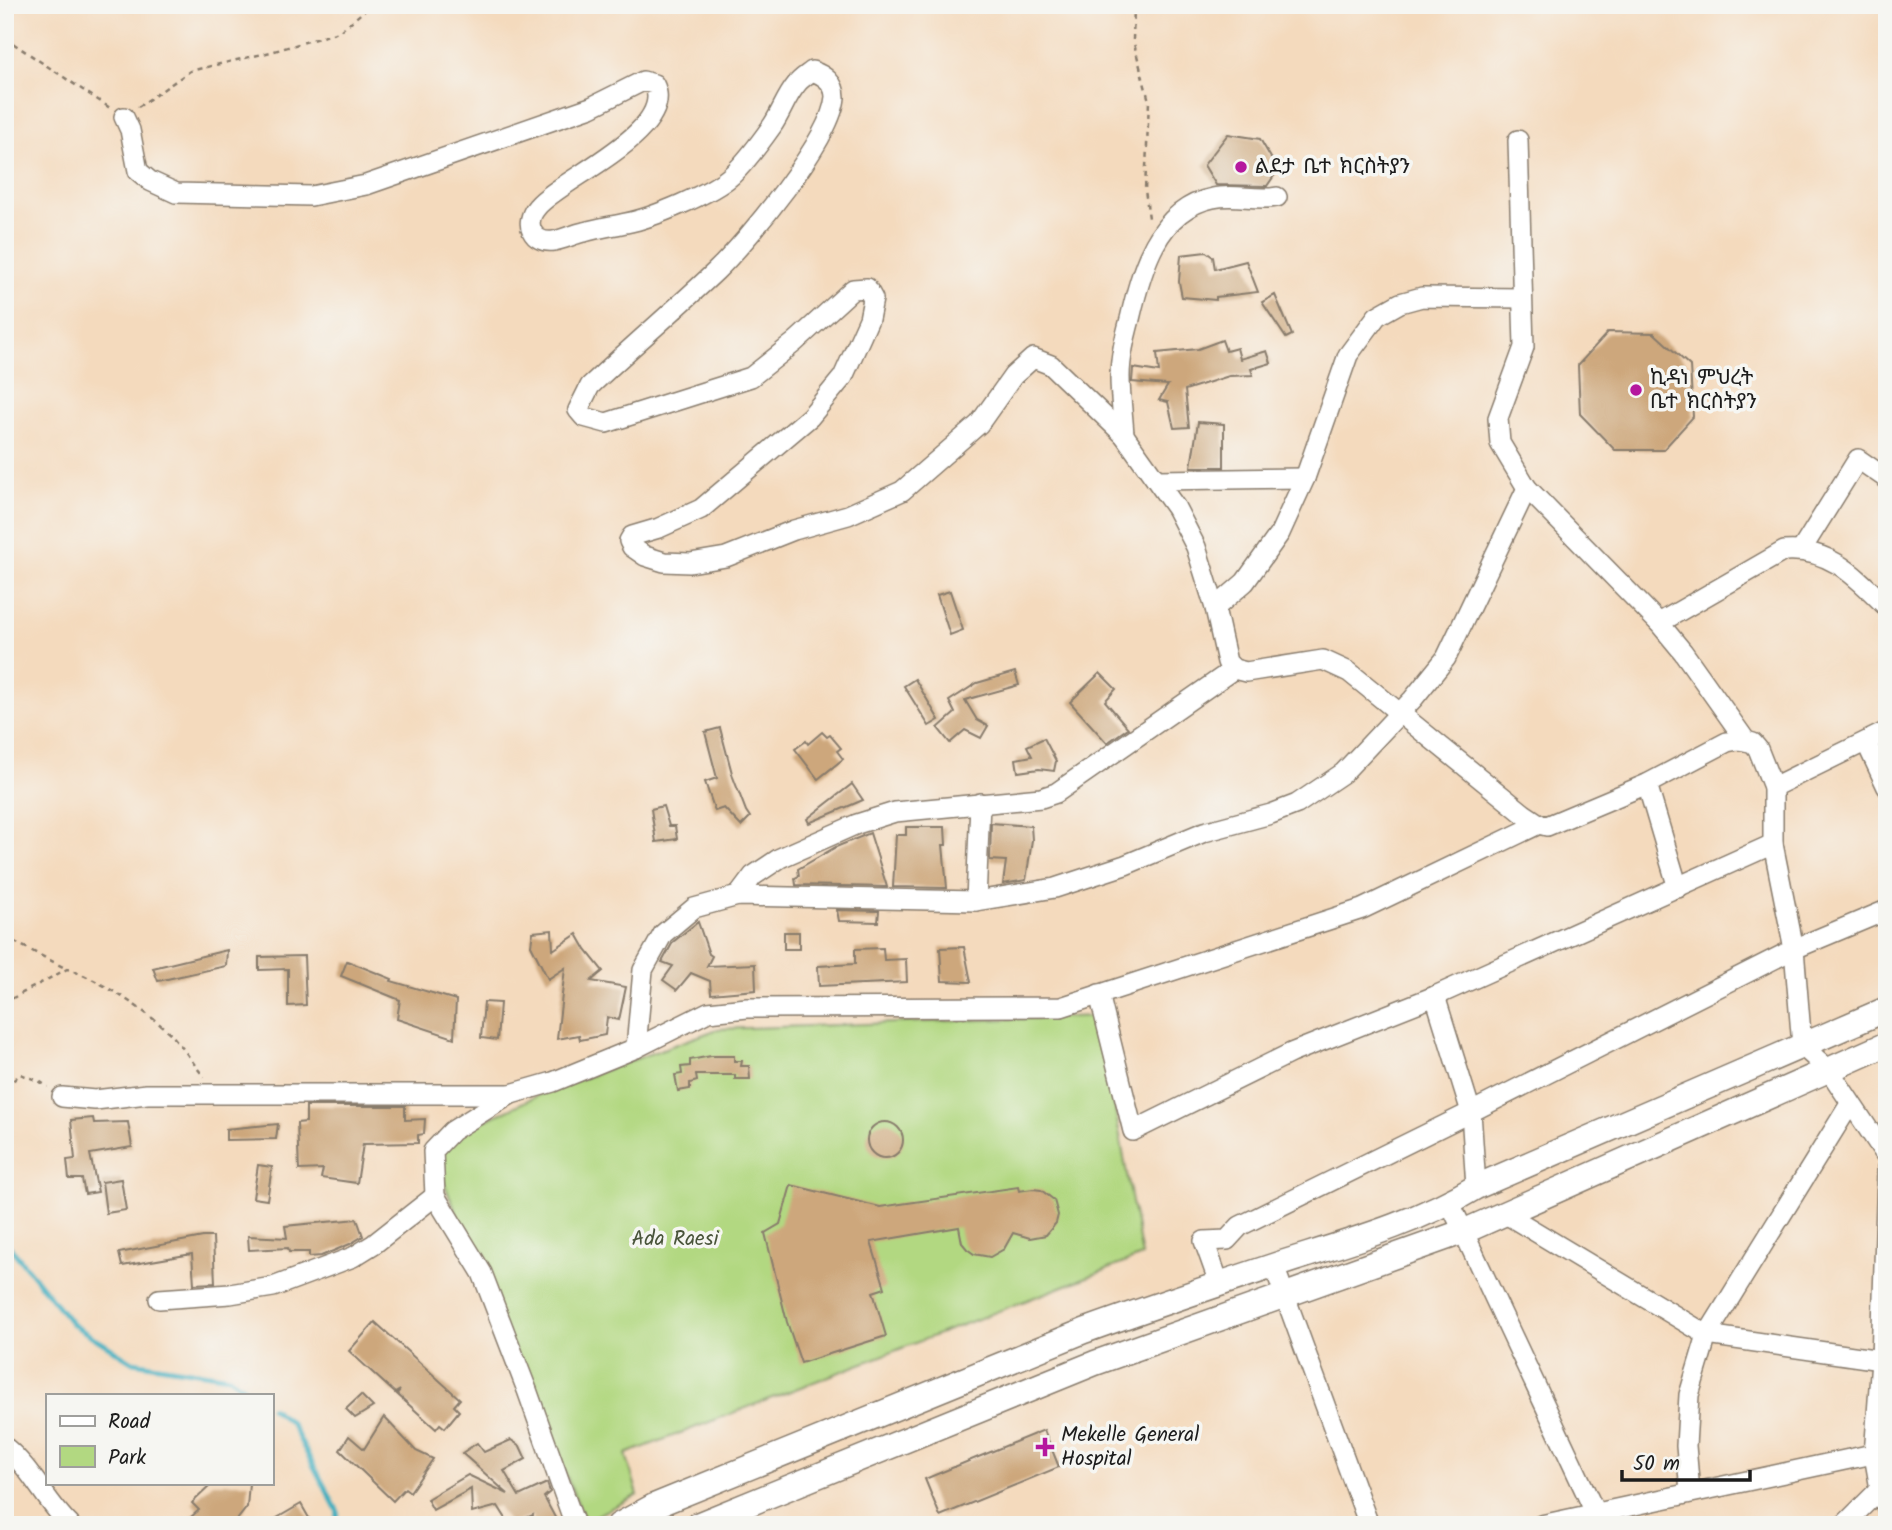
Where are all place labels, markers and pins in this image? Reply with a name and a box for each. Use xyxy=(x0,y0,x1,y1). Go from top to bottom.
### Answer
place label: ልደታ ቤተ ክርስትያን xyxy=(1255,151,1410,184)
marker: ልደታ ቤተ ክርስትያን xyxy=(1233,159,1249,175)
place label: ኪዳነ ምህረት ቤተ ክርስትያን xyxy=(1650,362,1757,419)
marker: ኪዳነ ምህረት ቤተ ክርስትያን xyxy=(1628,382,1644,398)
place label: Mekelle General Hospital xyxy=(1061,1419,1199,1476)
marker: Mekelle General Hospital xyxy=(1035,1437,1055,1457)

